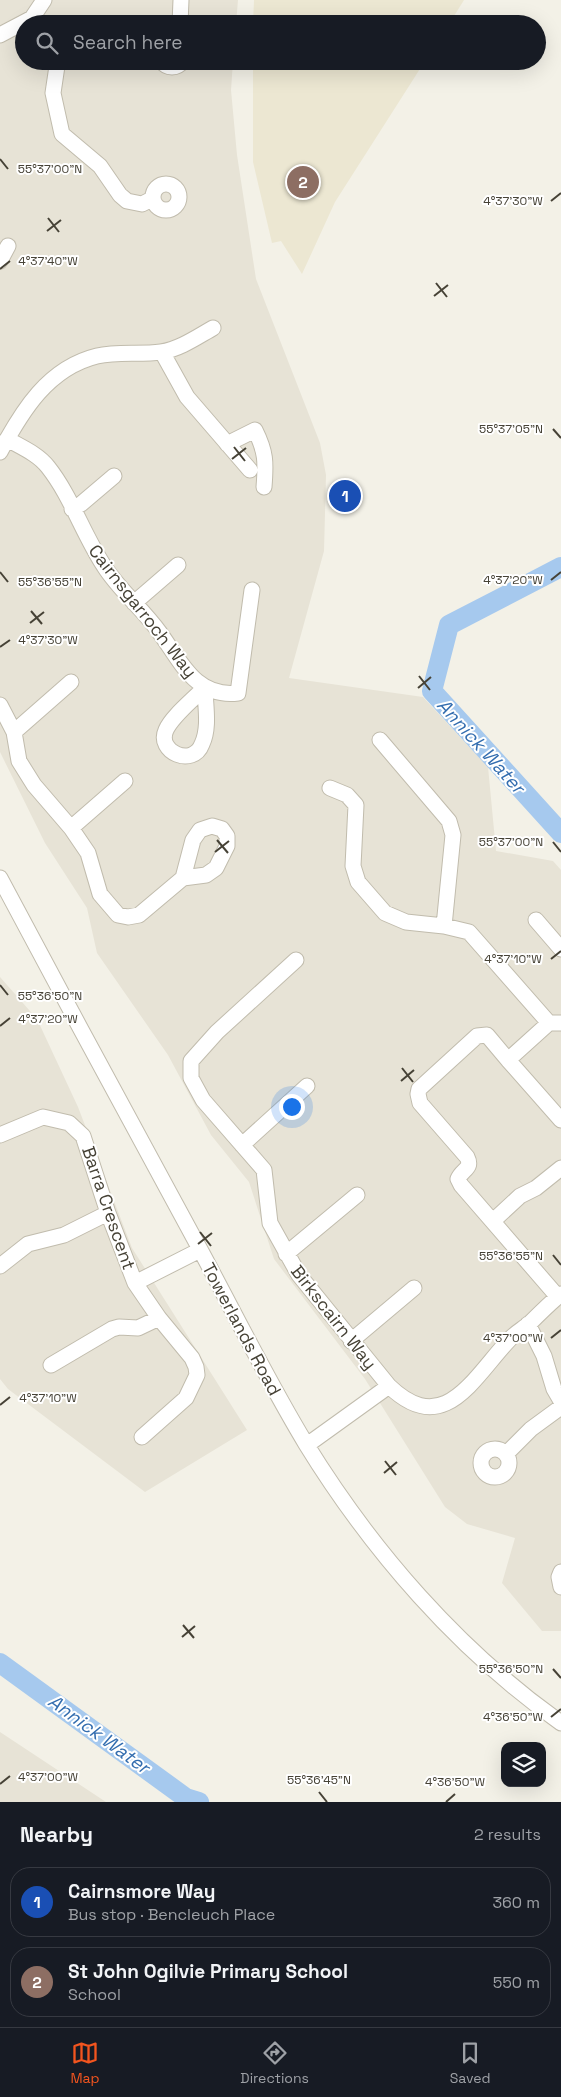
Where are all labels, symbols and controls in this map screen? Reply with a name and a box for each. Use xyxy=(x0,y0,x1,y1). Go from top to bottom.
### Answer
search box xyxy=(15,15,546,70)
icon: search xyxy=(33,29,61,57)
text: Search here xyxy=(73,30,183,55)
text: 55°37'00"N xyxy=(18,161,82,177)
pin: 2 xyxy=(287,163,319,201)
text: 4°37'30"W xyxy=(483,193,543,209)
text: 4°37'40"W xyxy=(18,253,78,269)
text: 55°37'05"N xyxy=(479,421,543,437)
pin: 1 xyxy=(329,477,361,515)
street label: Cairnsgarroch Way xyxy=(84,540,202,682)
text: 4°37'20"W xyxy=(483,572,543,588)
text: 55°36'55"N xyxy=(18,574,82,590)
text: 4°37'30"W xyxy=(18,632,78,648)
water label: Annick Water xyxy=(432,693,532,800)
text: 55°37'00"N xyxy=(479,834,543,850)
text: 4°37'10"W xyxy=(484,951,542,967)
text: 55°36'50"N xyxy=(18,988,82,1004)
text: 4°37'20"W xyxy=(18,1011,78,1027)
your location xyxy=(279,1094,305,1120)
street label: Barra Crescent xyxy=(77,1143,141,1273)
text: 55°36'55"N xyxy=(479,1248,543,1264)
street label: Towerlands Road xyxy=(197,1259,287,1399)
street label: Birkscairn Way xyxy=(286,1260,382,1374)
text: 4°37'00"W xyxy=(483,1330,544,1346)
text: 4°37'10"W xyxy=(19,1390,77,1406)
text: 55°36'50"N xyxy=(479,1661,543,1677)
water label: Annick Water xyxy=(43,1689,156,1780)
text: 4°36'50"W xyxy=(483,1709,544,1725)
map controls xyxy=(501,1742,546,1787)
button: layers xyxy=(501,1742,546,1787)
text: 4°37'00"W xyxy=(18,1769,79,1785)
text: 55°36'45"N xyxy=(287,1772,351,1788)
text: 4°36'50"W xyxy=(425,1774,486,1790)
text: Nearby xyxy=(20,1821,93,1848)
text: 2 results xyxy=(474,1824,541,1845)
text: Cairnsmore Way xyxy=(68,1879,216,1904)
text: 1 xyxy=(33,1892,41,1913)
text: 360 m xyxy=(492,1892,540,1913)
text: Bus stop · Bencleuch Place xyxy=(68,1904,275,1925)
text: St John Ogilvie Primary School xyxy=(68,1959,348,1984)
text: 2 xyxy=(32,1972,42,1993)
text: 550 m xyxy=(493,1972,540,1993)
text: School xyxy=(68,1984,121,2005)
tab: Map xyxy=(70,2039,100,2087)
tab: Directions xyxy=(240,2039,309,2087)
tab: Saved xyxy=(450,2039,491,2087)

